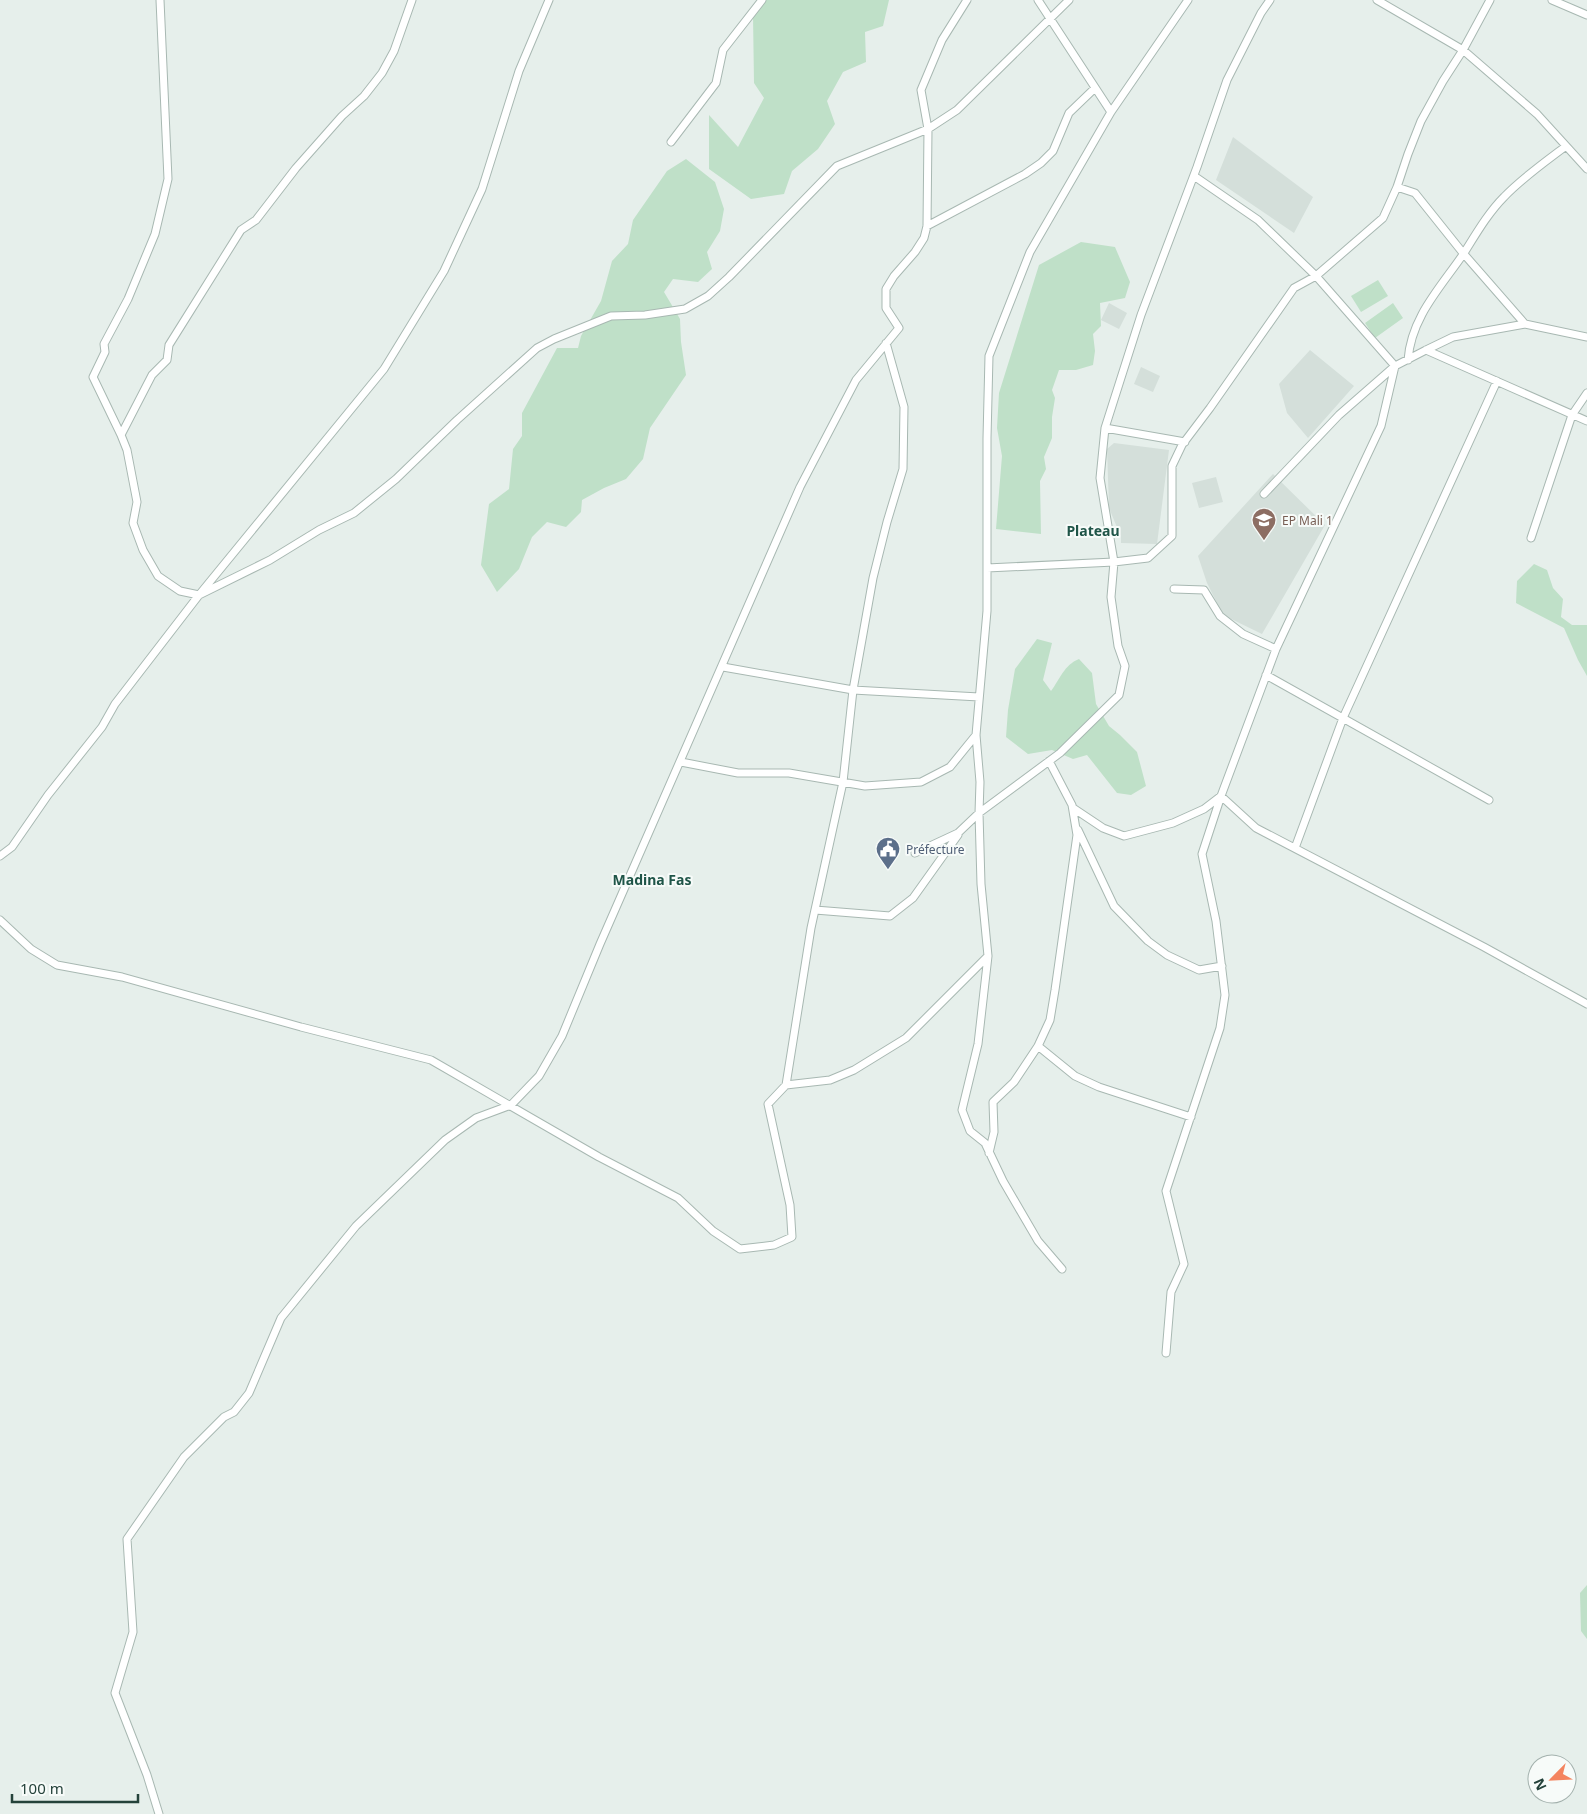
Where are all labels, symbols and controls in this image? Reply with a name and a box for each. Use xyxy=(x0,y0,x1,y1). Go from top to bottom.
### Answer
school or university icon: EP Mali 1 xyxy=(1251,507,1277,541)
place label: EP Mali 1 xyxy=(1282,512,1333,529)
district label: Plateau xyxy=(1066,521,1120,540)
public building icon: Préfecture xyxy=(875,836,901,870)
place label: Préfecture xyxy=(906,841,965,858)
district label: Madina Fas xyxy=(613,870,691,889)
north arrow xyxy=(1527,1754,1577,1804)
scale bar xyxy=(12,1772,139,1804)
text: N xyxy=(1529,1775,1551,1794)
text: 100 m xyxy=(20,1778,64,1798)

